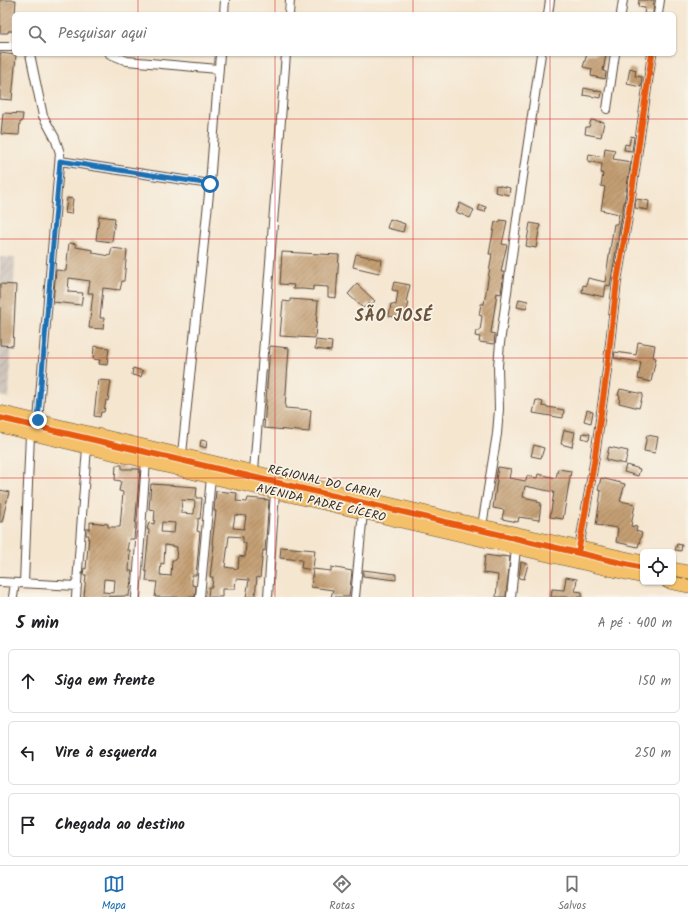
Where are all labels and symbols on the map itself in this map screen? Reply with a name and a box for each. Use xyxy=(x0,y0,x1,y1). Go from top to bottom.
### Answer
route start xyxy=(201,175,219,193)
district label: SÃO JOSÉ xyxy=(355,304,433,329)
route end xyxy=(29,411,47,429)
street label: REGIONAL DO CARIRI xyxy=(266,460,382,504)
street label: AVENIDA PADRE CÍCERO xyxy=(254,479,388,527)

